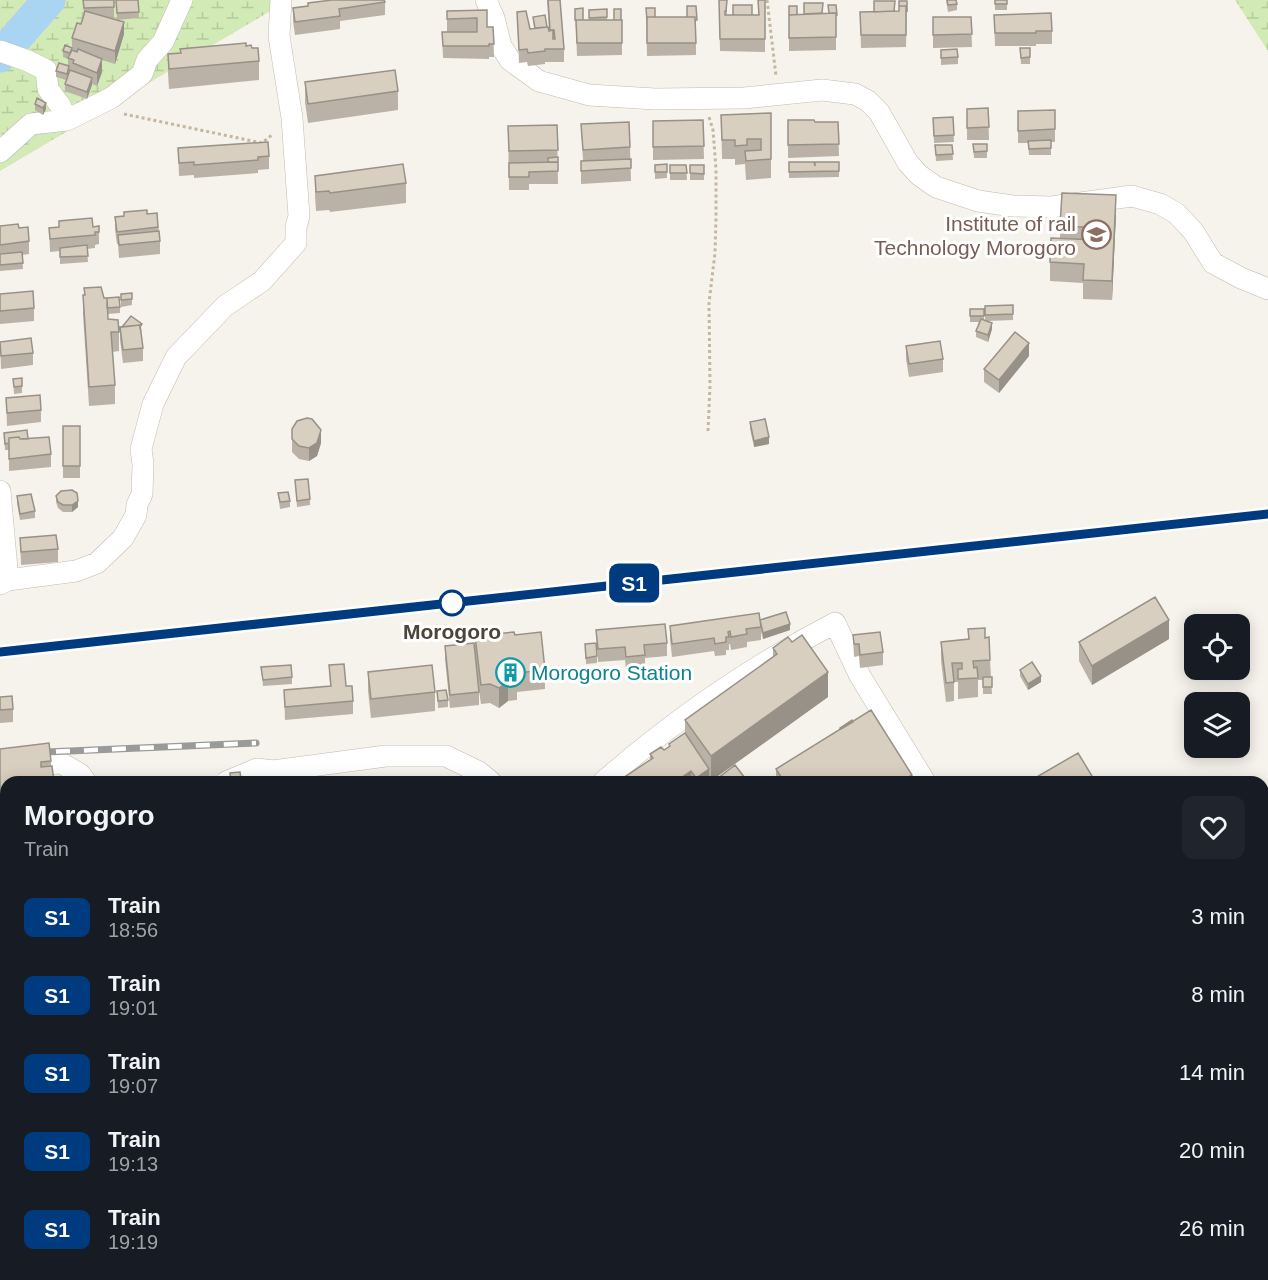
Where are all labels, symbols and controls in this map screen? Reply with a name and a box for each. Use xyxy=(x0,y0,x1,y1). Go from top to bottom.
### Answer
place label: Institute of rail Technology Morogoro xyxy=(874,212,1076,259)
school or university icon: Institute of rail Technology Morogoro xyxy=(1081,219,1113,251)
line badge: S1 xyxy=(607,564,661,602)
text: S1 xyxy=(621,572,647,595)
marker: Morogoro xyxy=(439,590,465,616)
map controls xyxy=(1184,614,1250,758)
button: locate xyxy=(1184,614,1250,680)
place label: Morogoro xyxy=(403,620,501,643)
building icon: Morogoro Station xyxy=(494,656,526,688)
place label: Morogoro Station xyxy=(531,661,692,684)
button: layers xyxy=(1184,692,1250,758)
button: heart xyxy=(1182,796,1245,859)
text: Morogoro xyxy=(24,800,155,831)
text: Train xyxy=(24,838,69,860)
text: Train xyxy=(108,893,161,918)
text: 3 min xyxy=(1191,904,1245,929)
text: S1 xyxy=(44,906,70,929)
text: 18:56 xyxy=(108,919,158,941)
text: Train xyxy=(108,971,161,996)
text: 8 min xyxy=(1191,982,1245,1007)
text: S1 xyxy=(44,984,70,1007)
text: 19:01 xyxy=(108,997,158,1019)
text: Train xyxy=(108,1049,161,1074)
text: 14 min xyxy=(1179,1060,1245,1085)
text: S1 xyxy=(44,1062,70,1085)
text: 19:07 xyxy=(108,1075,158,1097)
text: Train xyxy=(108,1127,161,1152)
text: 20 min xyxy=(1179,1138,1245,1163)
text: S1 xyxy=(44,1140,70,1163)
text: 19:13 xyxy=(108,1153,158,1175)
text: Train xyxy=(108,1205,161,1230)
text: 26 min xyxy=(1179,1216,1245,1241)
text: S1 xyxy=(44,1218,70,1241)
text: 19:19 xyxy=(108,1231,158,1253)

